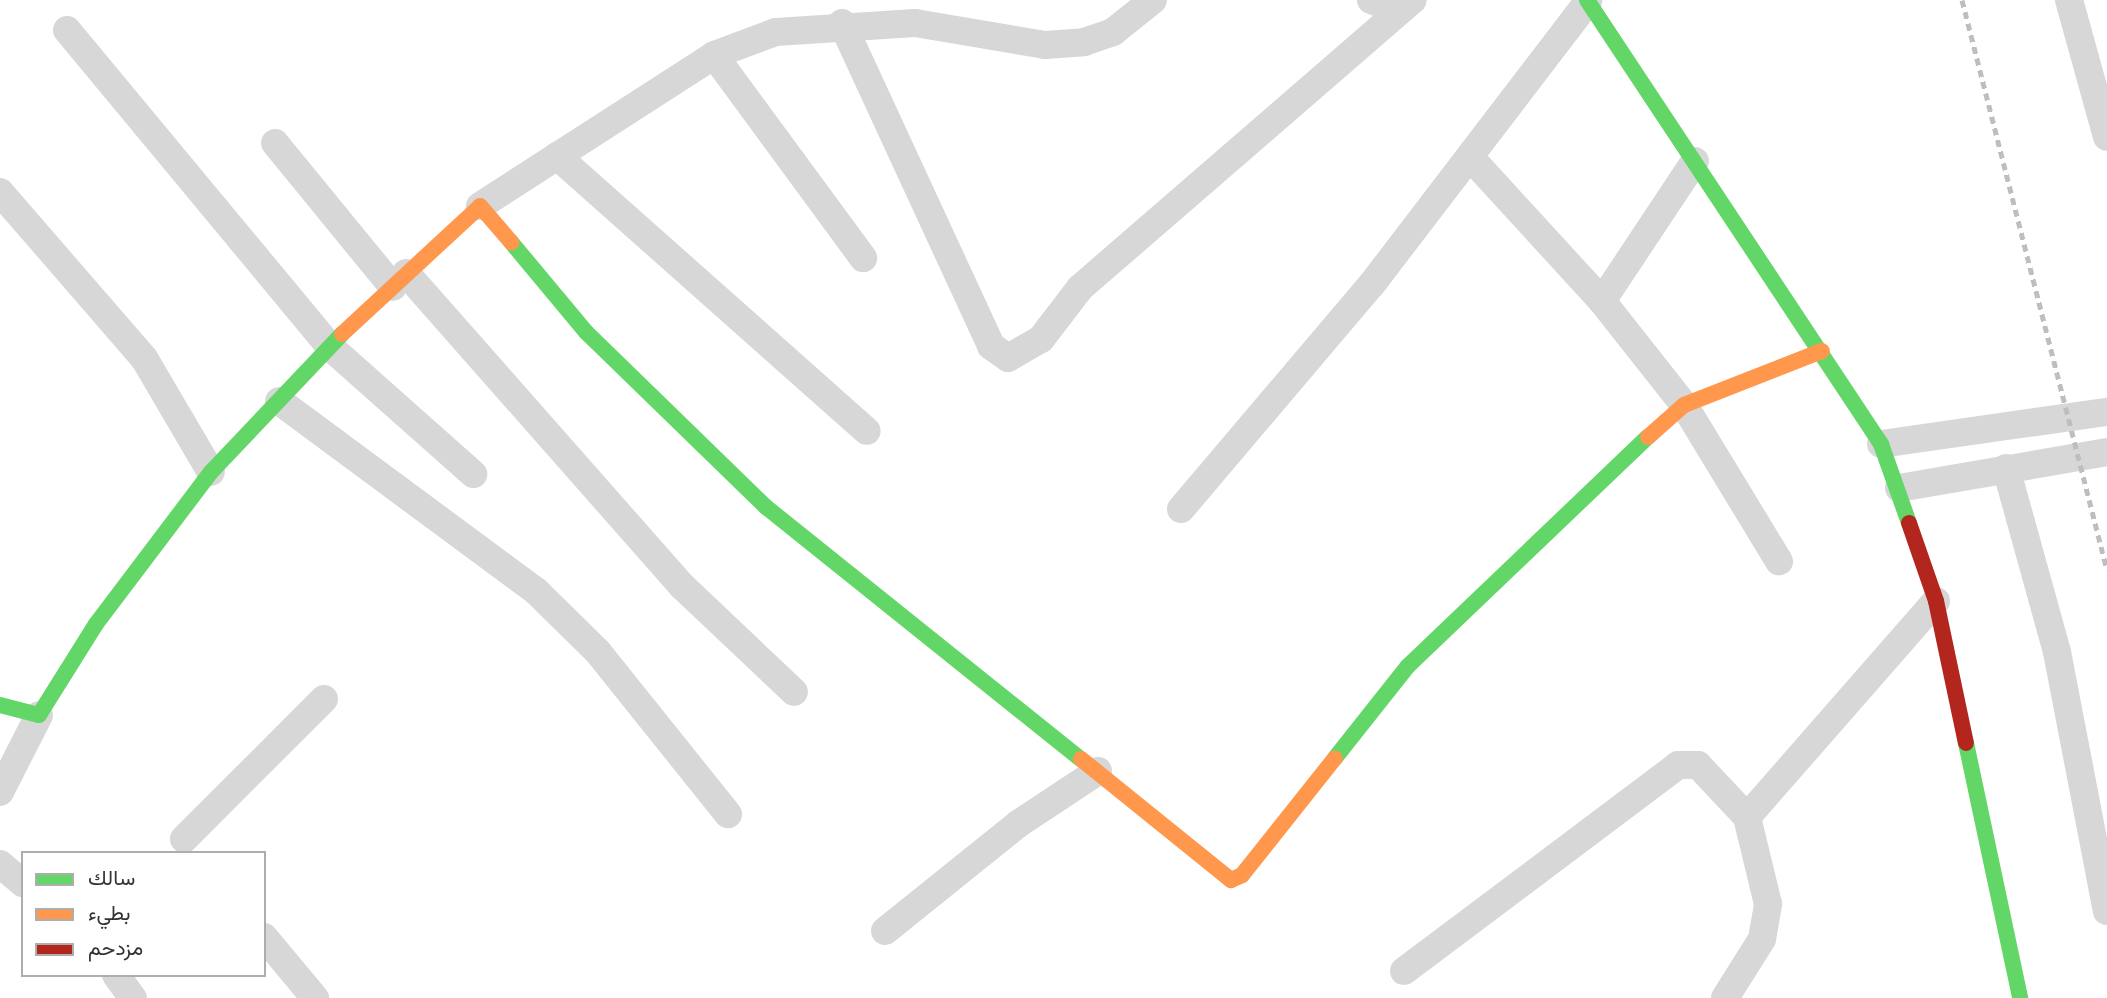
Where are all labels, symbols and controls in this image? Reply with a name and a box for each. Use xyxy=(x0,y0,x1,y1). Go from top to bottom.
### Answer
legend xyxy=(21,851,266,977)
text: سالك xyxy=(88,865,135,890)
text: بطيء xyxy=(88,900,131,925)
text: مزدحم xyxy=(88,935,143,960)

